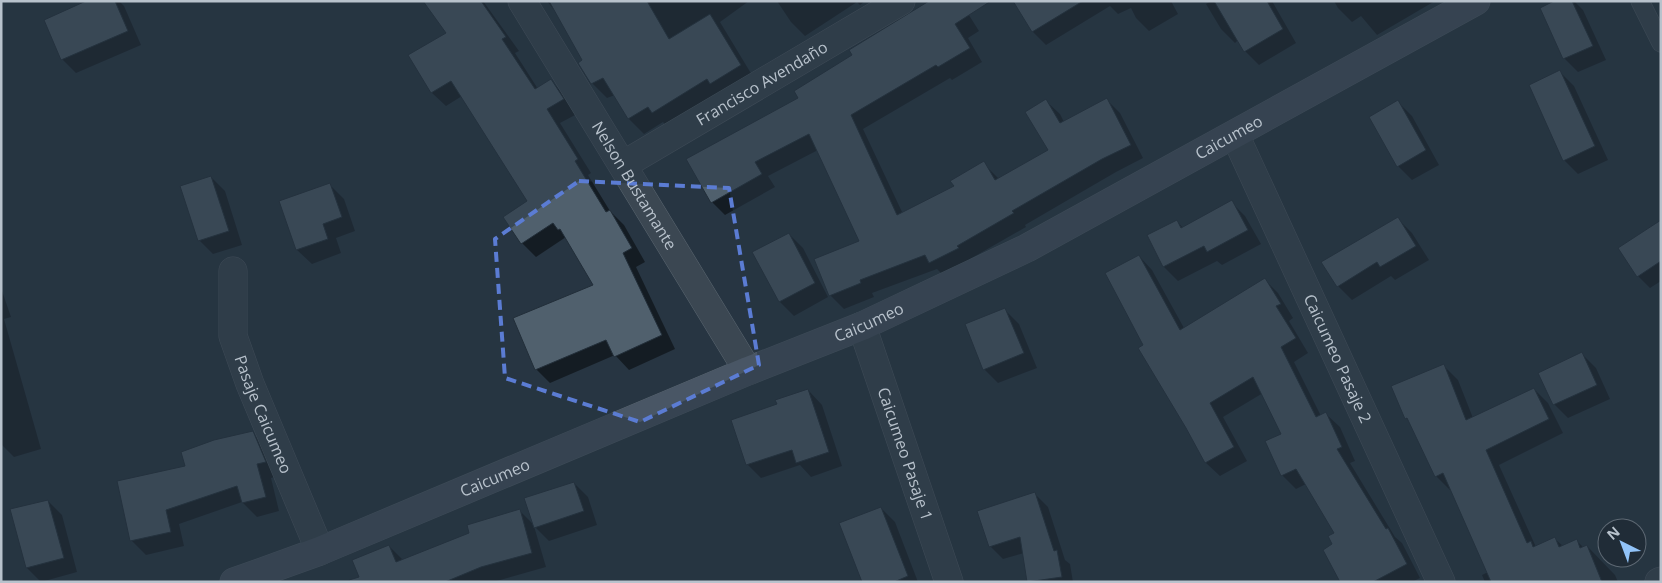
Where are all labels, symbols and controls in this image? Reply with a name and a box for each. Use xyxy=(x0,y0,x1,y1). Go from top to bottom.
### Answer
street label: Francisco Avendaño xyxy=(692,36,832,131)
street label: Caicumeo xyxy=(1191,110,1266,164)
street label: Nelson Bustamante xyxy=(587,117,682,254)
street label: Caicumeo Pasaje 2 xyxy=(1299,290,1377,426)
street label: Caicumeo xyxy=(831,297,907,347)
street label: Pasaje Caicumeo xyxy=(230,352,297,477)
street label: Caicumeo Pasaje 1 xyxy=(873,384,938,523)
street label: Caicumeo xyxy=(456,453,533,502)
north arrow xyxy=(1597,518,1647,568)
text: N xyxy=(1602,522,1624,544)

